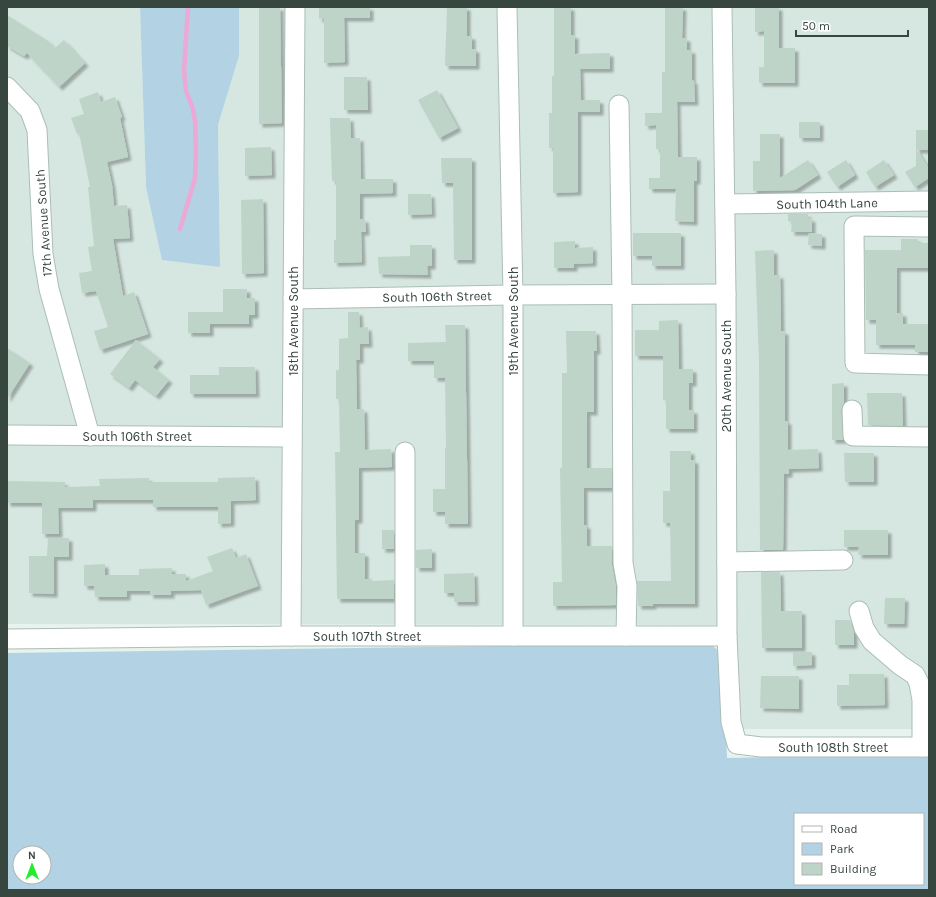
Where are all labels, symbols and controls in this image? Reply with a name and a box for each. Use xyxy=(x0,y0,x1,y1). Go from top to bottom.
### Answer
scale bar xyxy=(796,12,908,38)
text: 50 m xyxy=(802,19,830,33)
street label: 17th Avenue South xyxy=(32,169,55,277)
street label: South 104th Lane xyxy=(776,195,878,212)
street label: 18th Avenue South xyxy=(286,266,301,376)
street label: 19th Avenue South xyxy=(506,266,521,376)
street label: South 106th Street xyxy=(382,288,492,305)
street label: 20th Avenue South xyxy=(719,320,734,432)
street label: South 106th Street xyxy=(82,429,192,444)
street label: South 107th Street xyxy=(313,629,421,644)
street label: South 108th Street xyxy=(778,740,888,755)
legend xyxy=(794,813,924,885)
text: Road xyxy=(830,822,858,836)
text: Park xyxy=(830,842,855,856)
north arrow xyxy=(12,845,52,885)
text: N xyxy=(28,849,36,862)
text: Building xyxy=(830,862,877,876)

